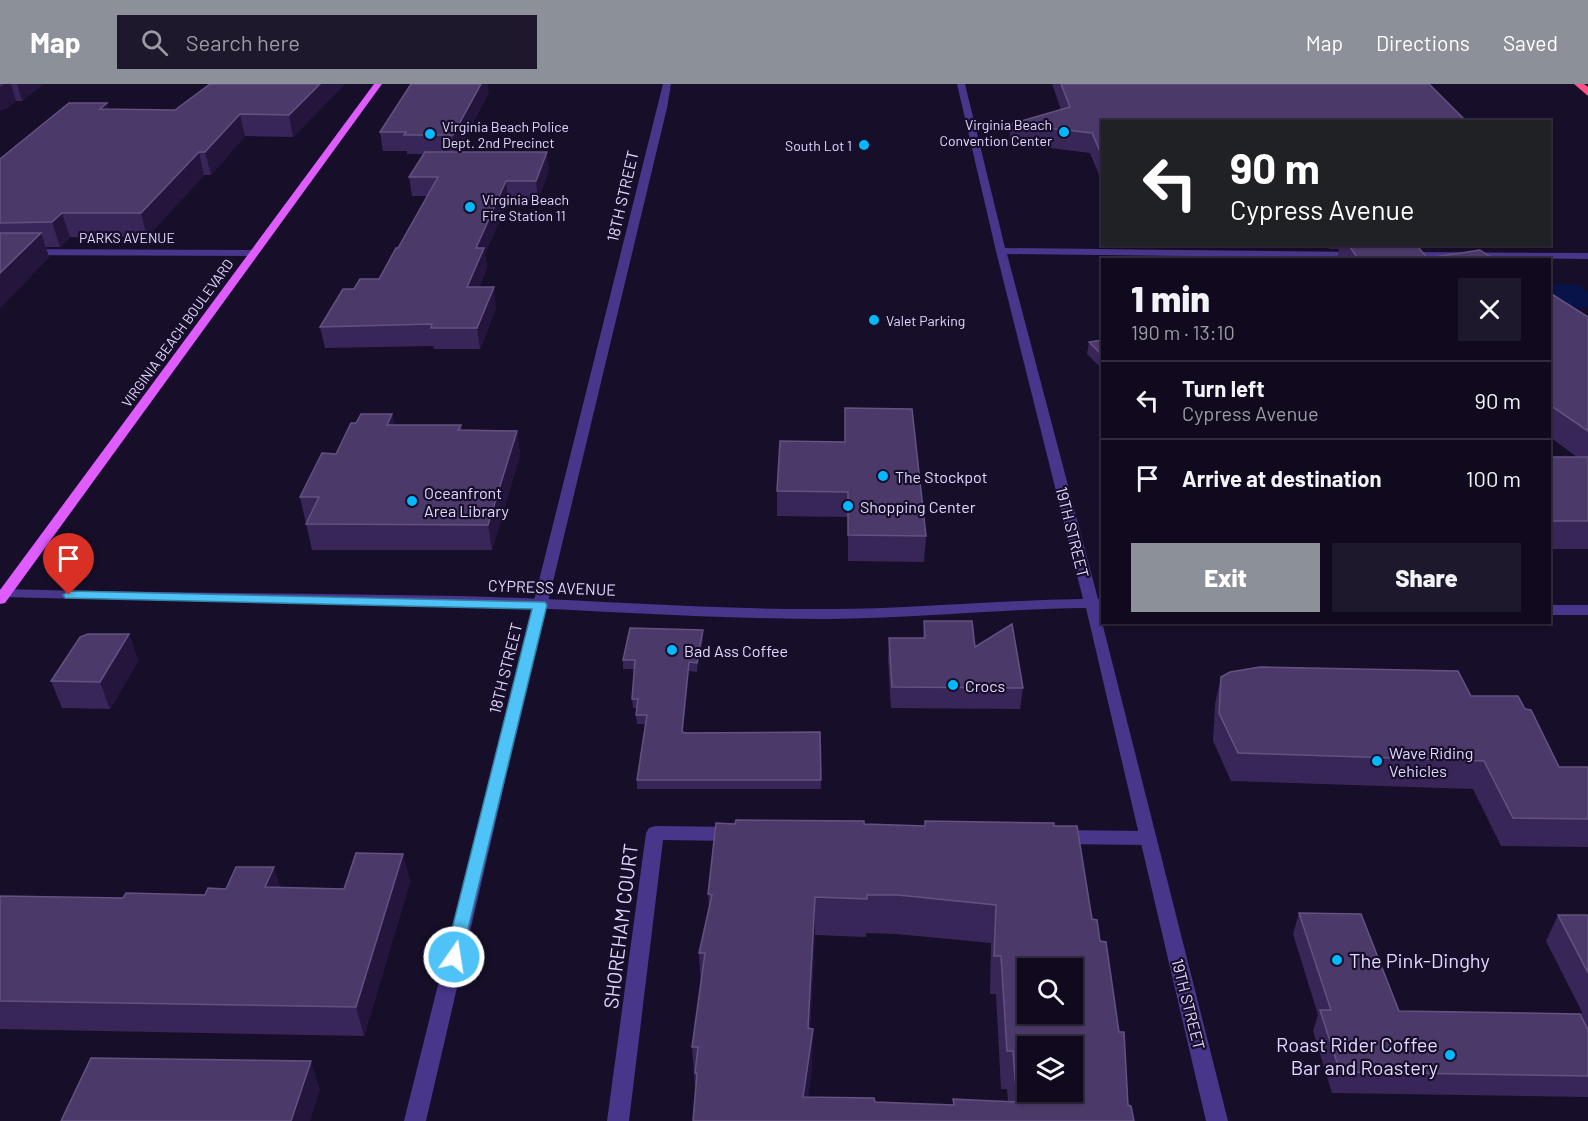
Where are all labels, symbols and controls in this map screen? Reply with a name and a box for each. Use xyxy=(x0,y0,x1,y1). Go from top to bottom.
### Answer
search box xyxy=(117,15,537,69)
text: Map xyxy=(30,25,81,59)
icon: search xyxy=(138,26,171,59)
text: Search here xyxy=(186,29,300,55)
text: Map xyxy=(1306,30,1343,55)
text: Directions xyxy=(1376,30,1470,55)
text: Saved xyxy=(1503,30,1558,55)
place label: Virginia Beach Convention Center xyxy=(939,116,1052,149)
place label: Virginia Beach Police Dept. 2nd Precinct xyxy=(442,118,569,151)
marker: Virginia Beach Convention Center xyxy=(1057,125,1071,139)
marker: Virginia Beach Police Dept. 2nd Precinct xyxy=(423,127,437,141)
place label: South Lot 1 xyxy=(785,137,852,154)
marker: South Lot 1 xyxy=(857,138,871,152)
text: 90 m xyxy=(1230,142,1320,192)
icon: left xyxy=(1131,144,1209,222)
street label: 18TH STREET xyxy=(602,149,642,243)
place label: Virginia Beach Fire Station 11 xyxy=(482,191,569,224)
text: Cypress Avenue xyxy=(1230,193,1414,225)
marker: Virginia Beach Fire Station 11 xyxy=(463,200,477,214)
street label: PARKS AVENUE xyxy=(79,229,175,246)
street label: VIRGINIA BEACH BOULEVARD xyxy=(118,256,236,410)
text: 1 min xyxy=(1131,276,1210,319)
button: close xyxy=(1458,278,1521,341)
place label: Valet Parking xyxy=(886,312,965,329)
marker: Valet Parking xyxy=(867,313,881,327)
text: 190 m · 13:10 xyxy=(1131,320,1235,344)
text: Turn left xyxy=(1182,375,1265,401)
icon: left xyxy=(1131,384,1164,417)
text: 90 m xyxy=(1475,387,1521,413)
text: Cypress Avenue xyxy=(1182,401,1319,425)
icon: arrive xyxy=(1131,462,1164,495)
text: Arrive at destination xyxy=(1182,465,1381,491)
text: 100 m xyxy=(1466,465,1521,491)
place label: The Stockpot xyxy=(895,467,988,486)
marker: The Stockpot xyxy=(876,469,890,483)
place label: Oceanfront Area Library xyxy=(424,483,509,520)
street label: 19TH STREET xyxy=(1053,485,1093,579)
marker: Oceanfront Area Library xyxy=(405,494,419,508)
place label: Shopping Center xyxy=(860,497,976,516)
marker: Shopping Center xyxy=(841,499,855,513)
pin xyxy=(43,533,94,595)
icon: arrive xyxy=(52,542,85,575)
button: Exit xyxy=(1131,543,1320,612)
button: Share xyxy=(1332,543,1521,612)
street label: CYPRESS AVENUE xyxy=(488,575,616,599)
street label: 18TH STREET xyxy=(485,621,525,715)
place label: Bad Ass Coffee xyxy=(684,641,788,660)
marker: Bad Ass Coffee xyxy=(665,643,679,657)
place label: Crocs xyxy=(965,676,1005,695)
marker: Crocs xyxy=(946,678,960,692)
place label: Wave Riding Vehicles xyxy=(1389,743,1473,780)
marker: Wave Riding Vehicles xyxy=(1370,754,1384,768)
street label: SHOREHAM COURT xyxy=(598,842,642,1010)
position arrow xyxy=(422,925,486,989)
place label: The Pink-Dinghy xyxy=(1349,948,1490,972)
marker: The Pink-Dinghy xyxy=(1330,953,1344,967)
street label: 19TH STREET xyxy=(1169,957,1209,1051)
map controls xyxy=(1017,958,1083,1102)
button: search xyxy=(1017,958,1083,1024)
place label: Roast Rider Coffee Bar and Roastery xyxy=(1276,1032,1438,1079)
button: layers xyxy=(1017,1036,1083,1102)
marker: Roast Rider Coffee Bar and Roastery xyxy=(1443,1048,1457,1062)

